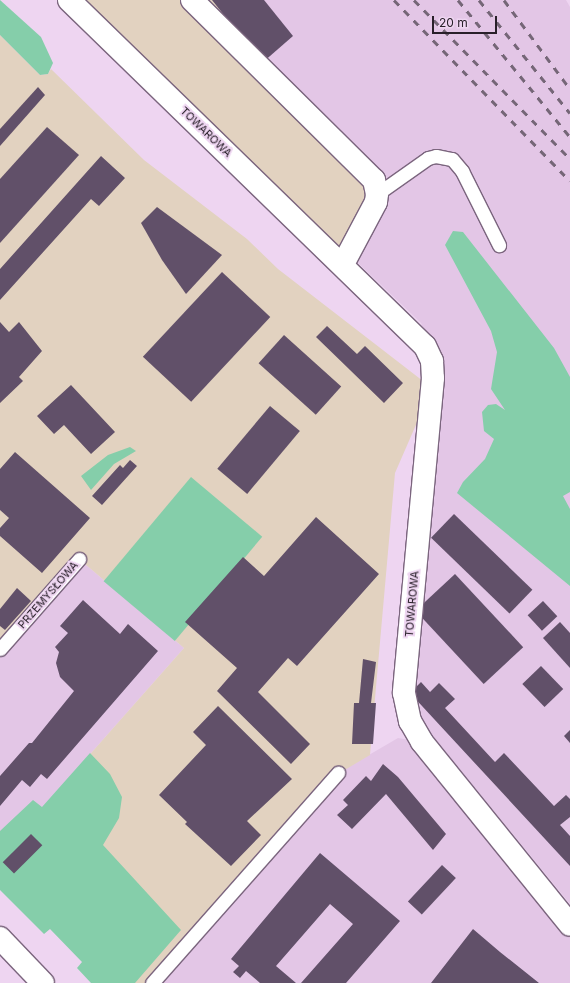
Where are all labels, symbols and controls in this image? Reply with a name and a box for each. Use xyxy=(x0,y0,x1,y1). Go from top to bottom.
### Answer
scale bar xyxy=(434,8,499,34)
text: 20 m xyxy=(439,15,468,30)
street label: TOWAROWA xyxy=(178,104,234,160)
street label: PRZEMYSŁOWA xyxy=(15,559,81,631)
street label: TOWAROWA xyxy=(403,570,421,638)

